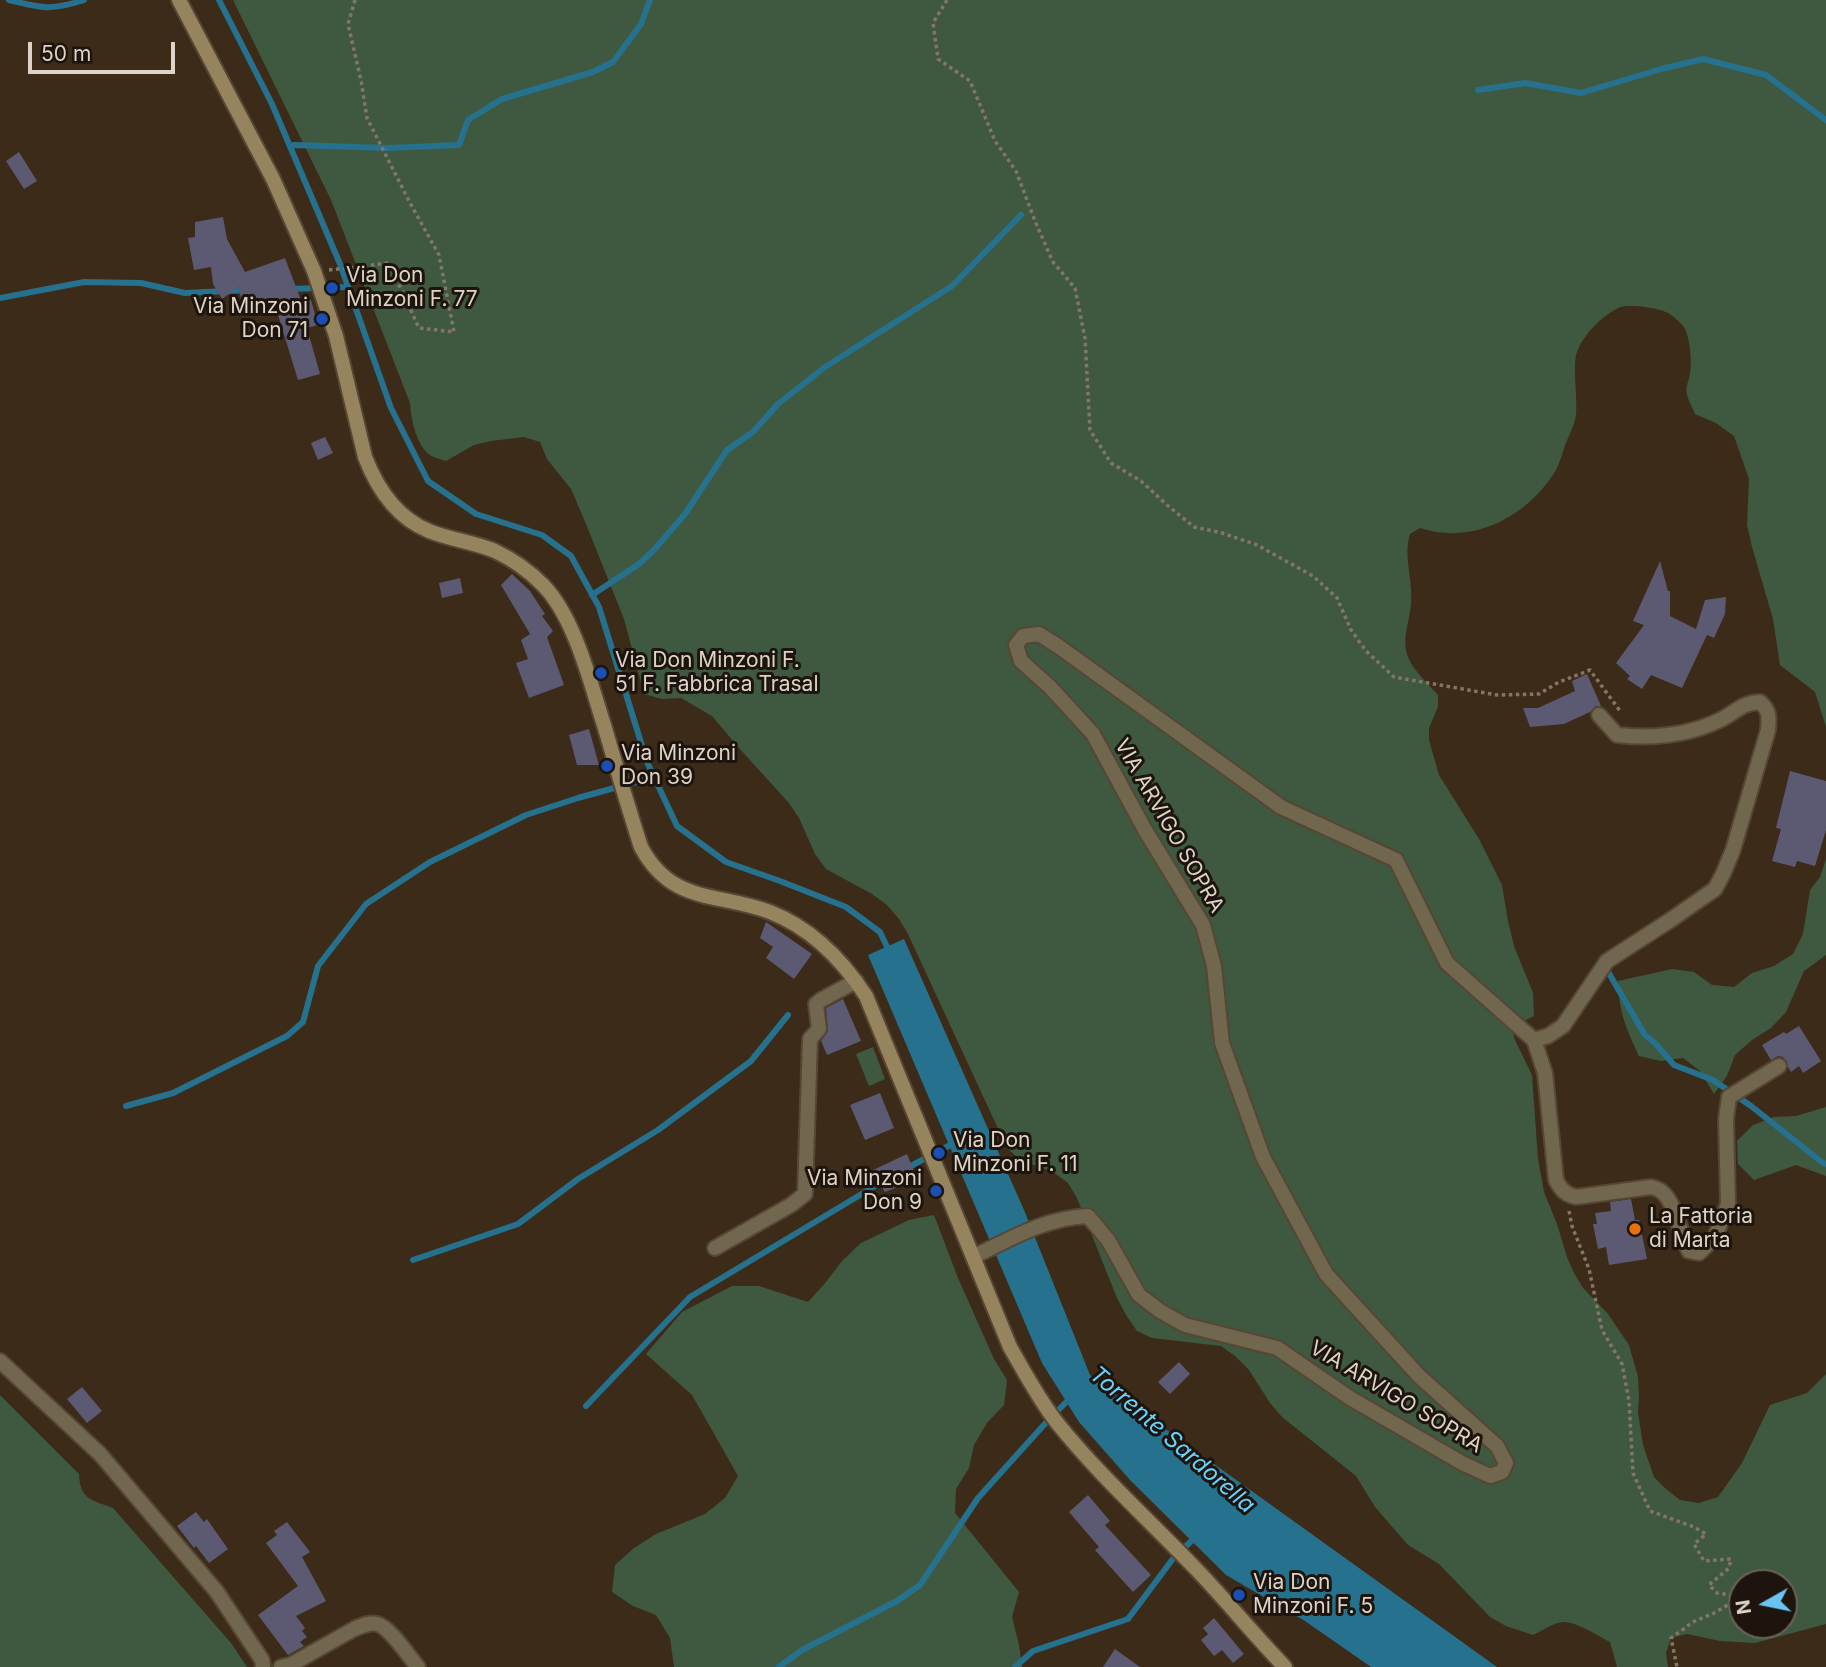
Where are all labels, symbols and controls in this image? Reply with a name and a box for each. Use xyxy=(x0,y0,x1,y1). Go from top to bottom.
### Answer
scale bar xyxy=(32,28,178,72)
text: 50 m xyxy=(41,41,91,66)
place label: Via Don Minzoni F. 77 xyxy=(346,263,478,313)
marker: Via Don Minzoni F. 77 xyxy=(324,280,340,296)
place label: Via Minzoni Don 71 xyxy=(193,294,308,344)
marker: Via Minzoni Don 71 xyxy=(314,311,330,327)
place label: Via Don Minzoni F. 51 F. Fabbrica Trasal xyxy=(615,648,818,698)
marker: Via Don Minzoni F. 51 F. Fabbrica Trasal xyxy=(593,665,609,681)
street label: VIA ARVIGO SOPRA xyxy=(1109,734,1229,918)
place label: Via Minzoni Don 39 xyxy=(621,741,736,791)
marker: Via Minzoni Don 39 xyxy=(599,758,615,774)
place label: Via Don Minzoni F. 11 xyxy=(953,1128,1077,1178)
marker: Via Don Minzoni F. 11 xyxy=(931,1145,947,1161)
place label: Via Minzoni Don 9 xyxy=(807,1166,922,1216)
marker: Via Minzoni Don 9 xyxy=(928,1183,944,1199)
place label: La Fattoria di Marta xyxy=(1649,1204,1753,1254)
marker: La Fattoria di Marta xyxy=(1627,1221,1643,1237)
street label: VIA ARVIGO SOPRA xyxy=(1305,1335,1487,1459)
water label: Torrente Sardorella xyxy=(1084,1361,1260,1519)
north arrow xyxy=(1728,1569,1798,1639)
place label: Via Don Minzoni F. 5 xyxy=(1253,1570,1373,1620)
marker: Via Don Minzoni F. 5 xyxy=(1231,1587,1247,1603)
text: N xyxy=(1731,1598,1756,1616)

